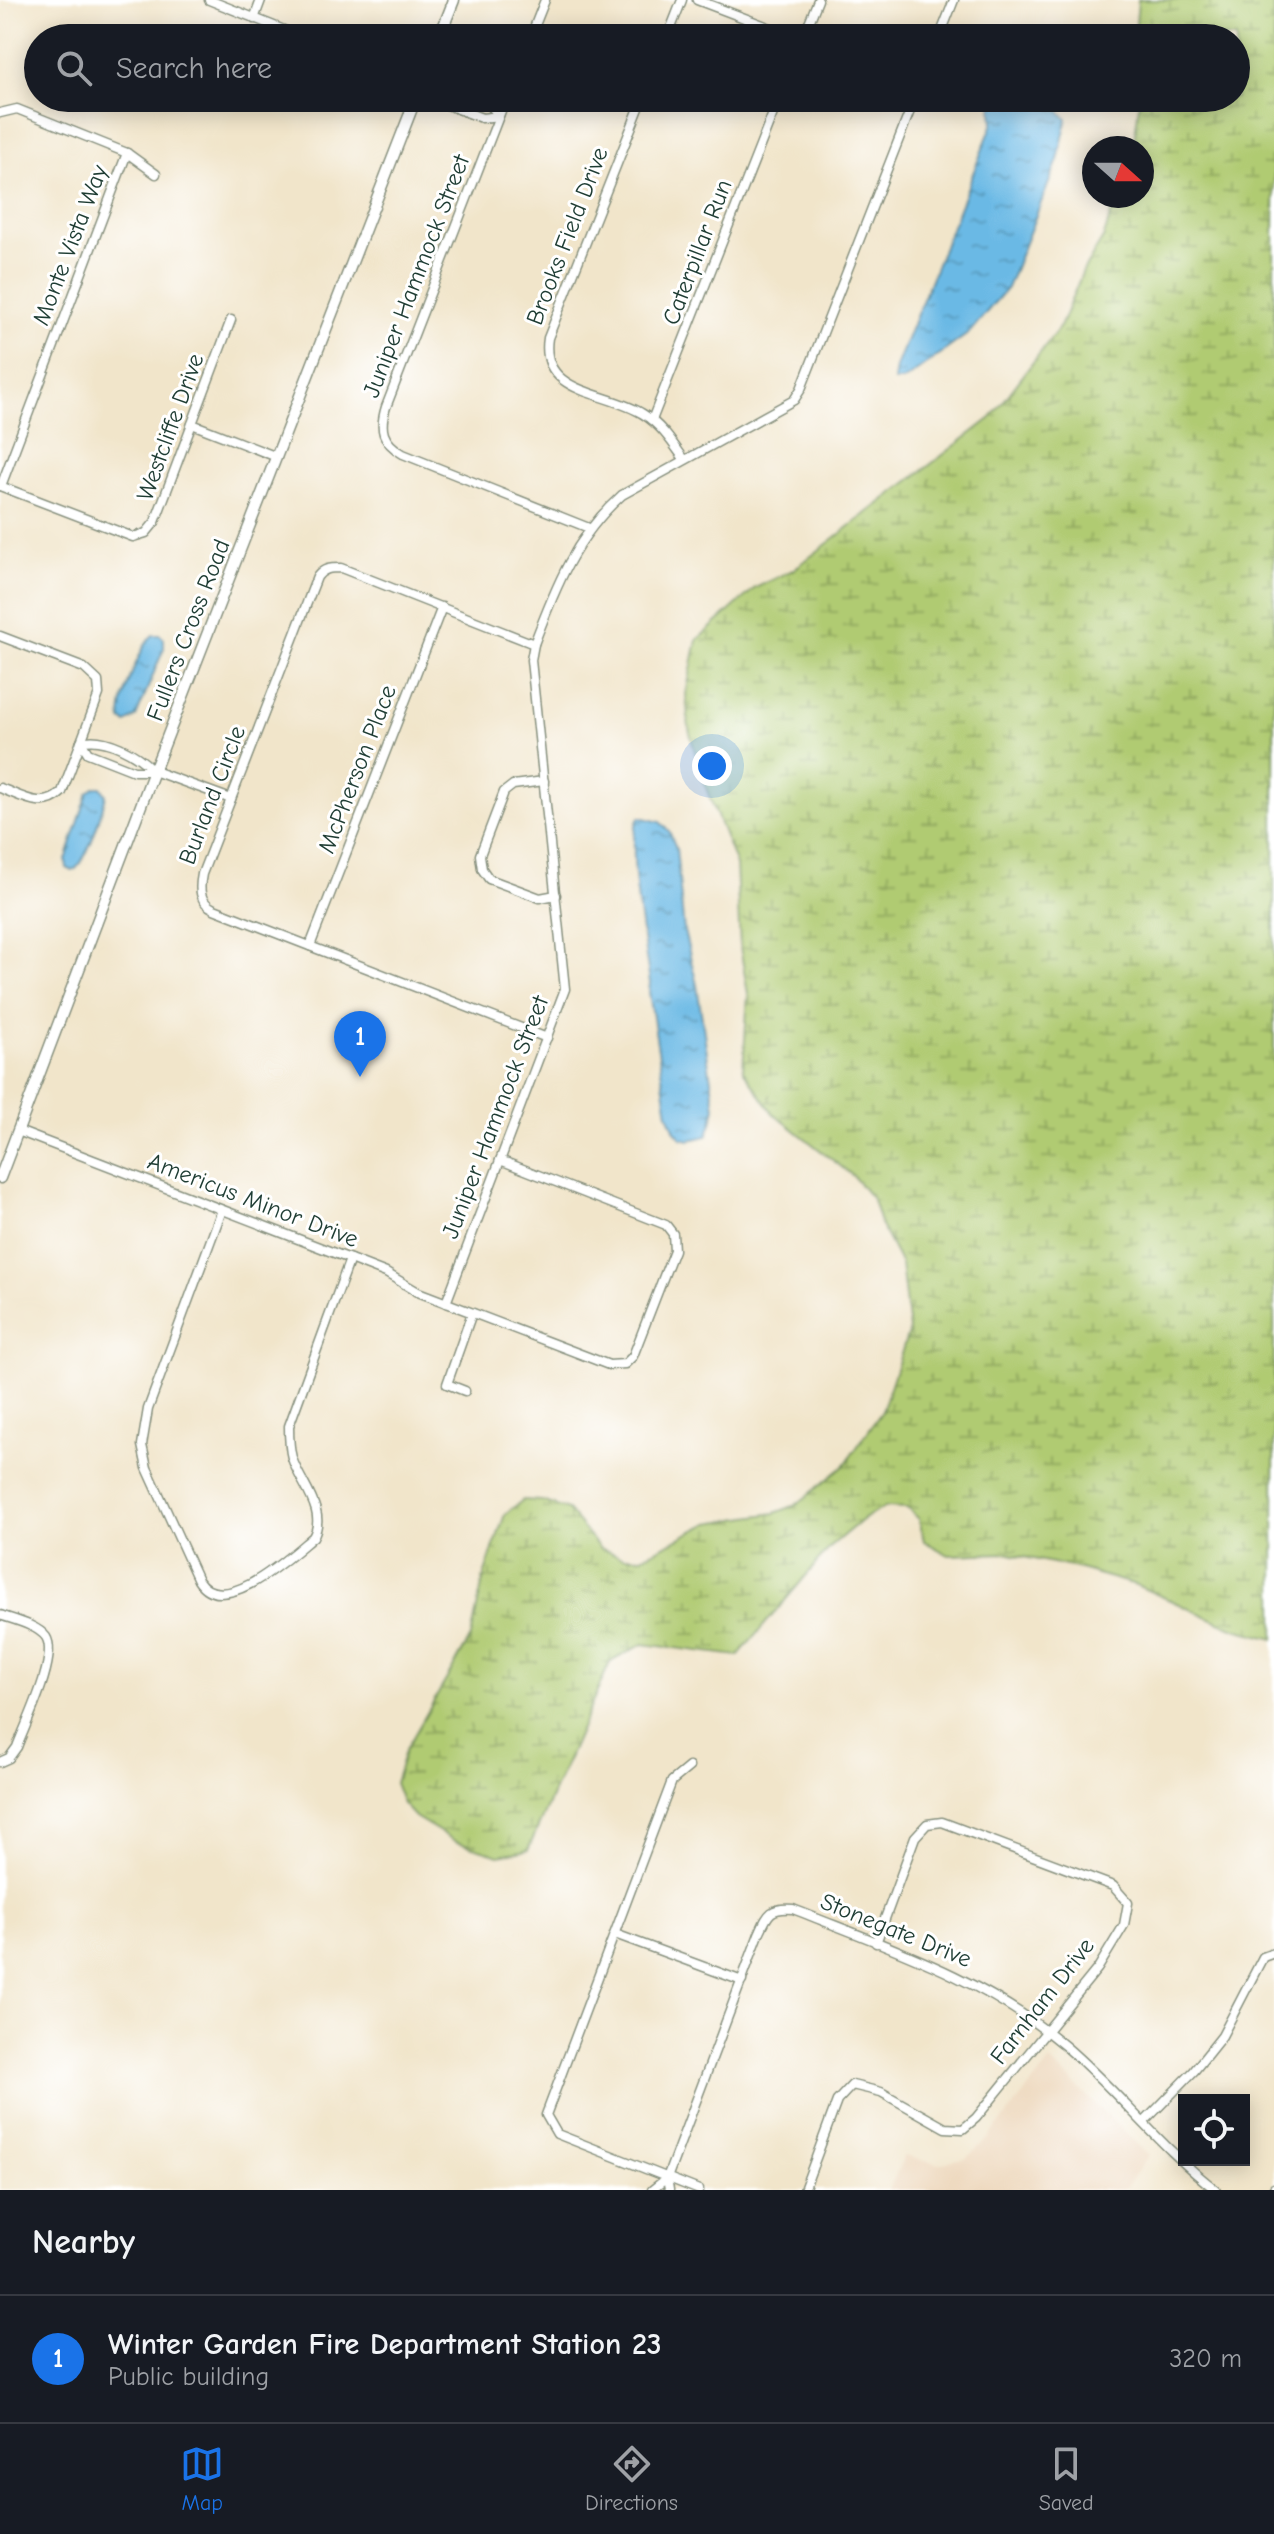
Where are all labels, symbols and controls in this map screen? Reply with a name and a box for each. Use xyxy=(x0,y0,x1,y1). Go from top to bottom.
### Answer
search box xyxy=(24,24,1250,112)
icon: search xyxy=(52,46,96,90)
text: Search here xyxy=(116,51,272,86)
north arrow xyxy=(1082,136,1154,208)
street label: Brooks Field Drive xyxy=(520,143,614,329)
street label: Juniper Hammock Street xyxy=(357,150,476,401)
street label: Monte Vista Way xyxy=(27,161,114,329)
street label: Caterpillar Run xyxy=(656,175,738,329)
street label: Westcliffe Drive xyxy=(130,350,210,504)
street label: Fullers Cross Road xyxy=(140,535,236,725)
street label: McPherson Place xyxy=(312,681,402,857)
street label: Burland Circle xyxy=(173,722,251,868)
your location xyxy=(692,746,732,786)
street label: Juniper Hammock Street xyxy=(436,991,555,1242)
pin: 1 xyxy=(334,1011,386,1077)
street label: Americus Minor Drive xyxy=(144,1147,362,1253)
street label: Stonegate Drive xyxy=(816,1887,976,1973)
street label: Farnham Drive xyxy=(984,1932,1100,2070)
map controls xyxy=(1178,2094,1250,2166)
button: locate xyxy=(1178,2094,1250,2166)
text: Nearby xyxy=(32,2222,135,2262)
text: Winter Garden Fire Department Station 23 xyxy=(108,2327,662,2362)
text: 1 xyxy=(53,2344,63,2374)
text: 320 m xyxy=(1169,2344,1242,2374)
text: Public building xyxy=(108,2362,269,2392)
tab: Map xyxy=(180,2442,224,2516)
tab: Directions xyxy=(585,2442,678,2516)
tab: Saved xyxy=(1039,2442,1094,2516)

